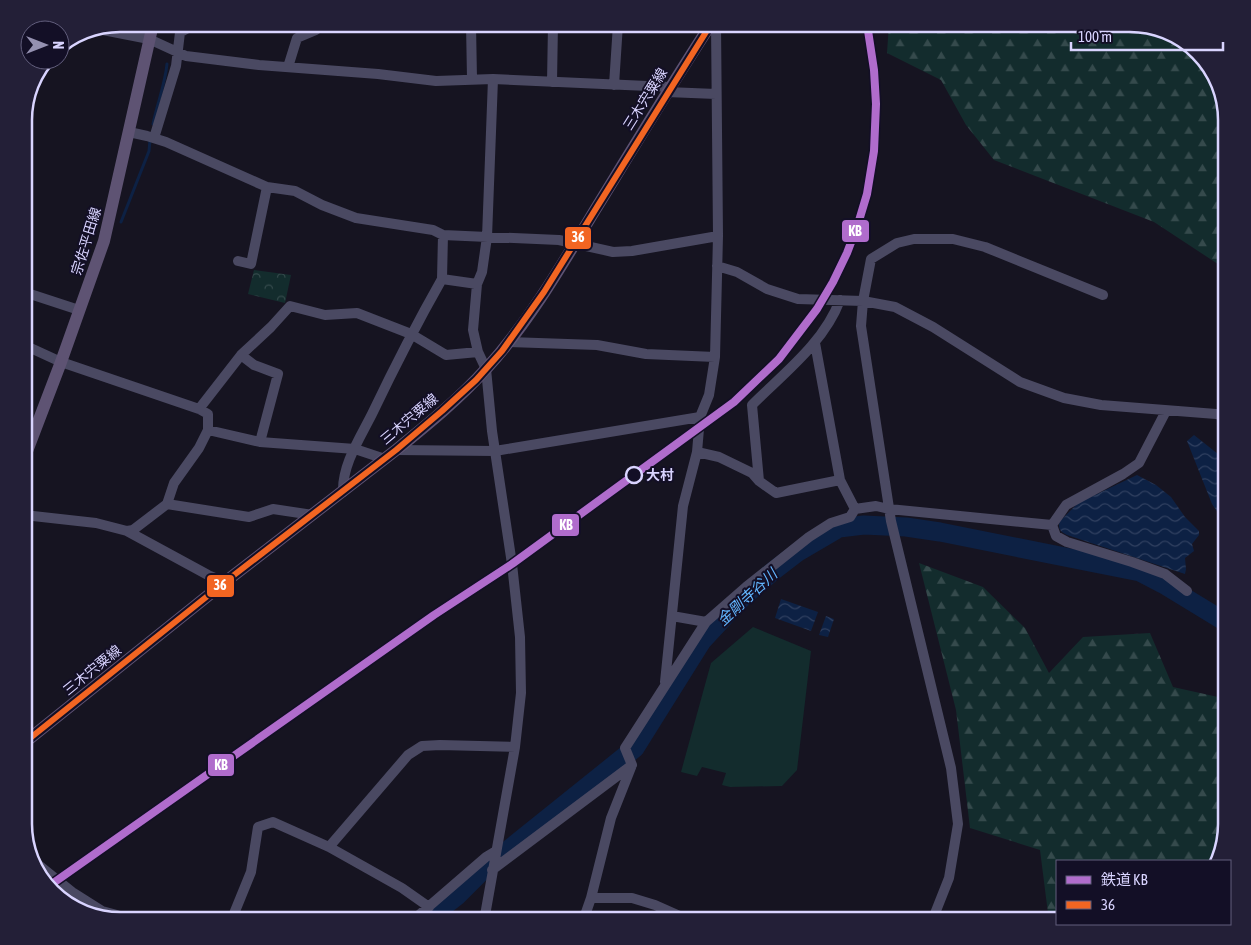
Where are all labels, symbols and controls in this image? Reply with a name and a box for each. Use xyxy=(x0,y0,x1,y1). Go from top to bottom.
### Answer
north arrow xyxy=(20,20,70,70)
scale bar xyxy=(1071,20,1224,52)
text: 100 m xyxy=(1078,28,1112,45)
text: N xyxy=(50,41,66,49)
street label: 三木宍粟線 xyxy=(620,65,670,133)
street label: 宗佐平田線 xyxy=(68,205,104,277)
line badge: KB xyxy=(841,219,870,243)
text: KB xyxy=(848,223,862,239)
line badge: 36 xyxy=(564,226,592,250)
text: 36 xyxy=(571,229,585,245)
street label: 三木宍粟線 xyxy=(377,390,441,448)
marker: 大村 xyxy=(625,466,643,484)
place label: 大村 xyxy=(646,467,674,483)
line badge: KB xyxy=(551,513,580,537)
text: KB xyxy=(559,517,573,533)
water label: 金剛寺谷川 xyxy=(714,564,782,629)
line badge: 36 xyxy=(206,574,235,598)
text: 36 xyxy=(213,577,227,593)
street label: 三木宍粟線 xyxy=(60,642,124,698)
line badge: KB xyxy=(207,753,235,777)
text: KB xyxy=(214,757,228,773)
legend xyxy=(1056,860,1231,925)
text: 鉄道 KB xyxy=(1101,871,1148,888)
text: 36 xyxy=(1101,896,1115,913)

